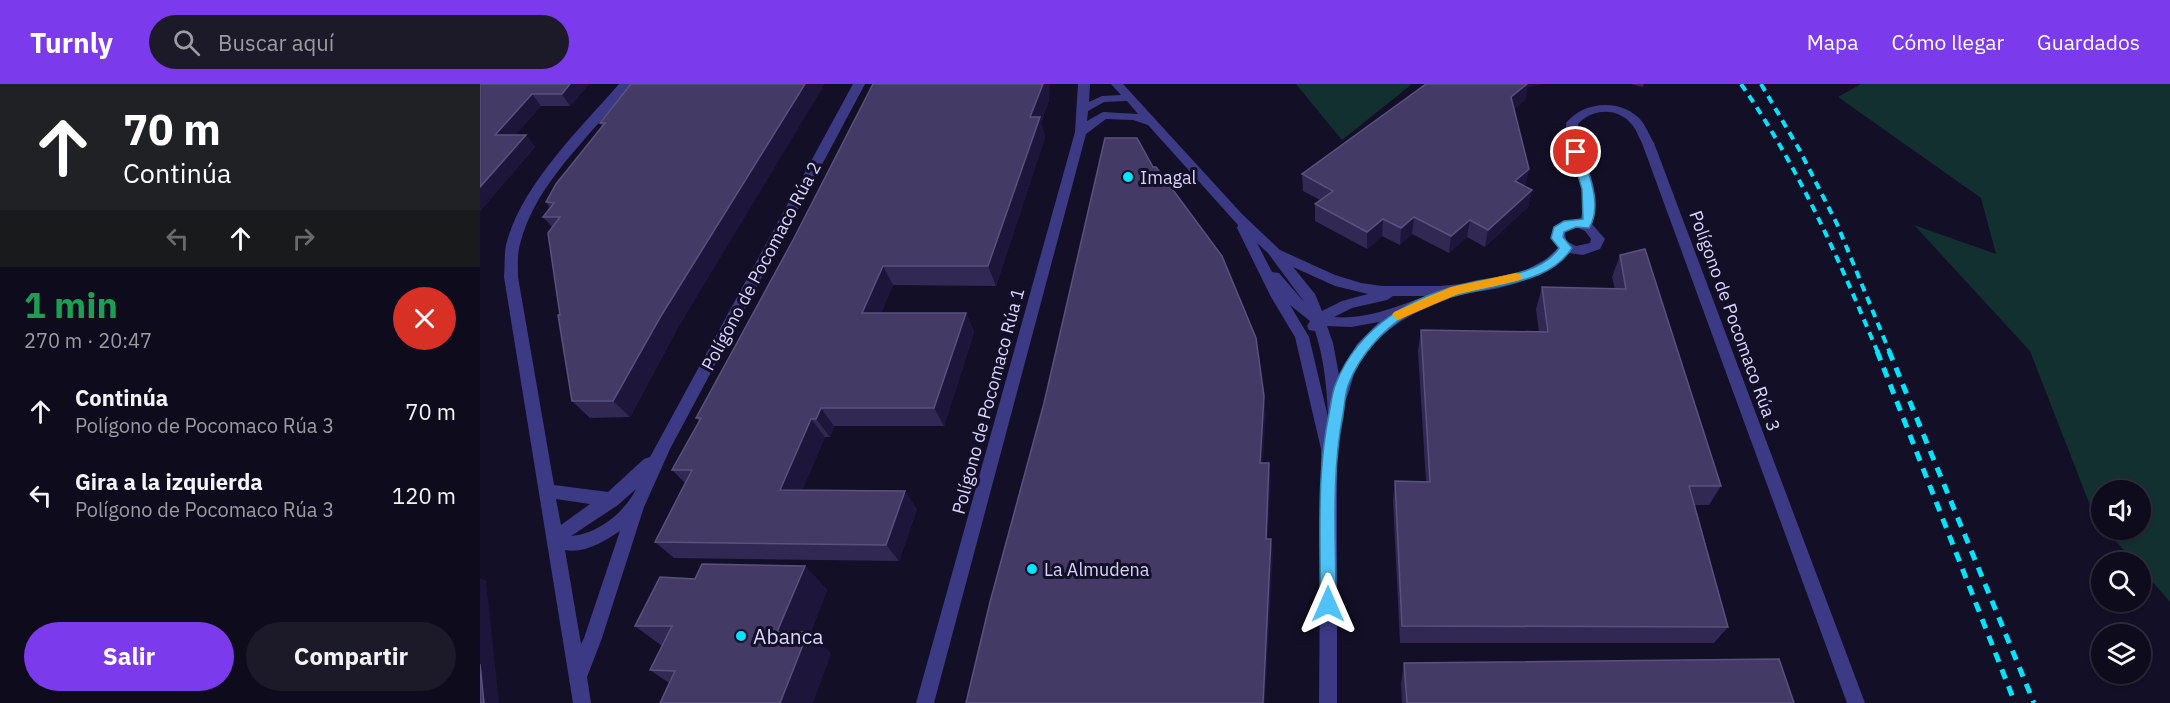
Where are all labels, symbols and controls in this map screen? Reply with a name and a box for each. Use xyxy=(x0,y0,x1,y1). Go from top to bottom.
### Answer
search box xyxy=(149,15,569,69)
text: Turnly xyxy=(30,24,113,61)
icon: search xyxy=(170,26,203,59)
text: Buscar aquí xyxy=(218,28,334,57)
text: Mapa xyxy=(1807,28,1858,56)
text: Cómo llegar xyxy=(1891,28,2004,56)
text: Guardados xyxy=(2037,28,2140,56)
text: 70 m xyxy=(123,102,221,157)
icon: ahead xyxy=(24,108,102,186)
pin xyxy=(1550,126,1601,177)
icon: arrive xyxy=(1559,135,1592,168)
text: Continúa xyxy=(123,155,232,190)
street label: Polígono de Pocomaco Rúa 2 xyxy=(696,158,826,374)
place label: Imagal xyxy=(1140,166,1197,189)
marker: Imagal xyxy=(1121,170,1135,184)
street label: Polígono de Pocomaco Rúa 3 xyxy=(1684,207,1786,435)
icon: left xyxy=(161,222,194,255)
icon: ahead xyxy=(224,222,257,255)
icon: right xyxy=(287,222,320,255)
text: 1 min xyxy=(24,281,118,328)
street label: Polígono de Pocomaco Rúa 1 xyxy=(947,285,1029,517)
button: close xyxy=(393,287,456,350)
text: 270 m · 20:47 xyxy=(24,327,152,354)
text: Continúa xyxy=(75,383,168,412)
icon: ahead xyxy=(24,395,57,428)
text: 70 m xyxy=(405,397,456,426)
text: Polígono de Pocomaco Rúa 3 xyxy=(75,412,334,439)
text: Gira a la izquierda xyxy=(75,467,263,496)
icon: left xyxy=(24,479,57,512)
map controls xyxy=(2091,480,2151,684)
button: sound xyxy=(2091,480,2151,540)
text: 120 m xyxy=(392,481,456,510)
text: Polígono de Pocomaco Rúa 3 xyxy=(75,496,334,523)
button: search xyxy=(2091,552,2151,612)
place label: La Almudena xyxy=(1044,558,1150,581)
marker: La Almudena xyxy=(1025,562,1039,576)
position arrow xyxy=(1296,572,1360,636)
button: Salir xyxy=(24,622,234,691)
button: Compartir xyxy=(246,622,456,691)
place label: Abanca xyxy=(753,622,824,650)
button: layers xyxy=(2091,624,2151,684)
marker: Abanca xyxy=(734,629,748,643)

